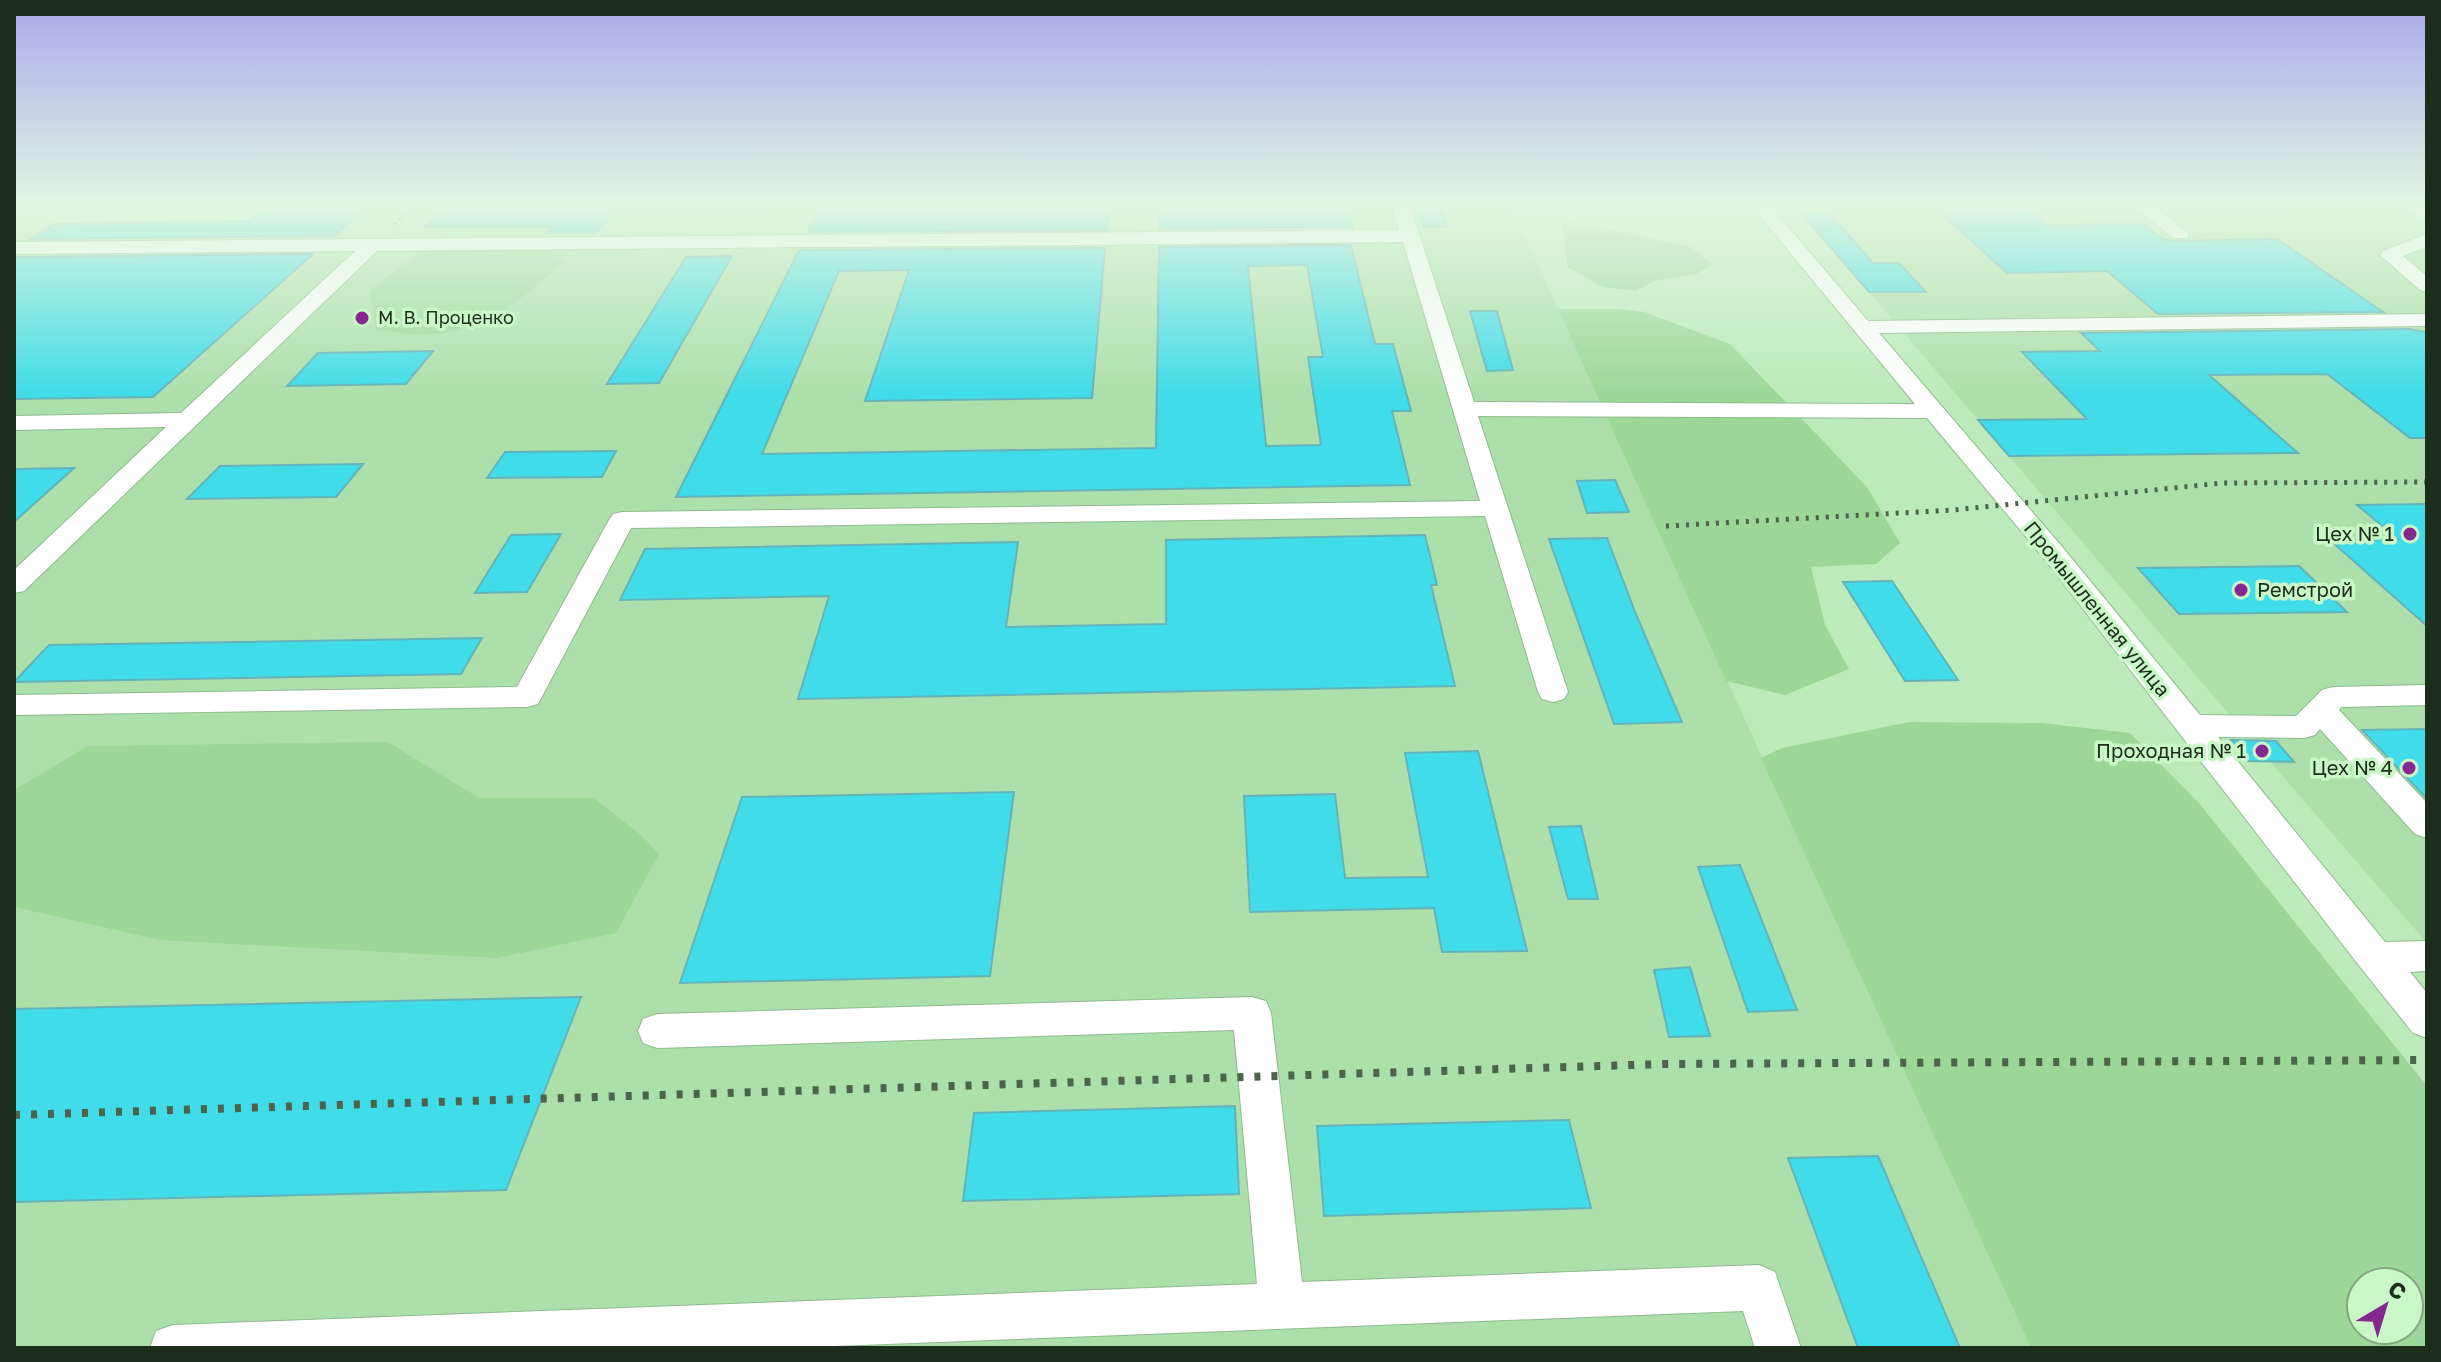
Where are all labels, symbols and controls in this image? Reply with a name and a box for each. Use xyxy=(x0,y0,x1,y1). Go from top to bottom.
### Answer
place label: М. В. Проценко xyxy=(378,306,514,328)
marker: М. В. Проценко xyxy=(353,309,371,327)
street label: Промышленная улица xyxy=(2020,516,2176,701)
place label: Цех № 1 xyxy=(2315,521,2394,545)
marker: Цех № 1 xyxy=(2401,525,2419,543)
place label: Ремстрой xyxy=(2257,577,2353,601)
marker: Ремстрой xyxy=(2232,581,2250,599)
place label: Проходная № 1 xyxy=(2096,738,2246,762)
marker: Проходная № 1 xyxy=(2253,742,2271,760)
place label: Цех № 4 xyxy=(2312,755,2393,779)
marker: Цех № 4 xyxy=(2400,759,2418,777)
north arrow xyxy=(2345,1266,2425,1346)
text: С xyxy=(2383,1274,2412,1305)

